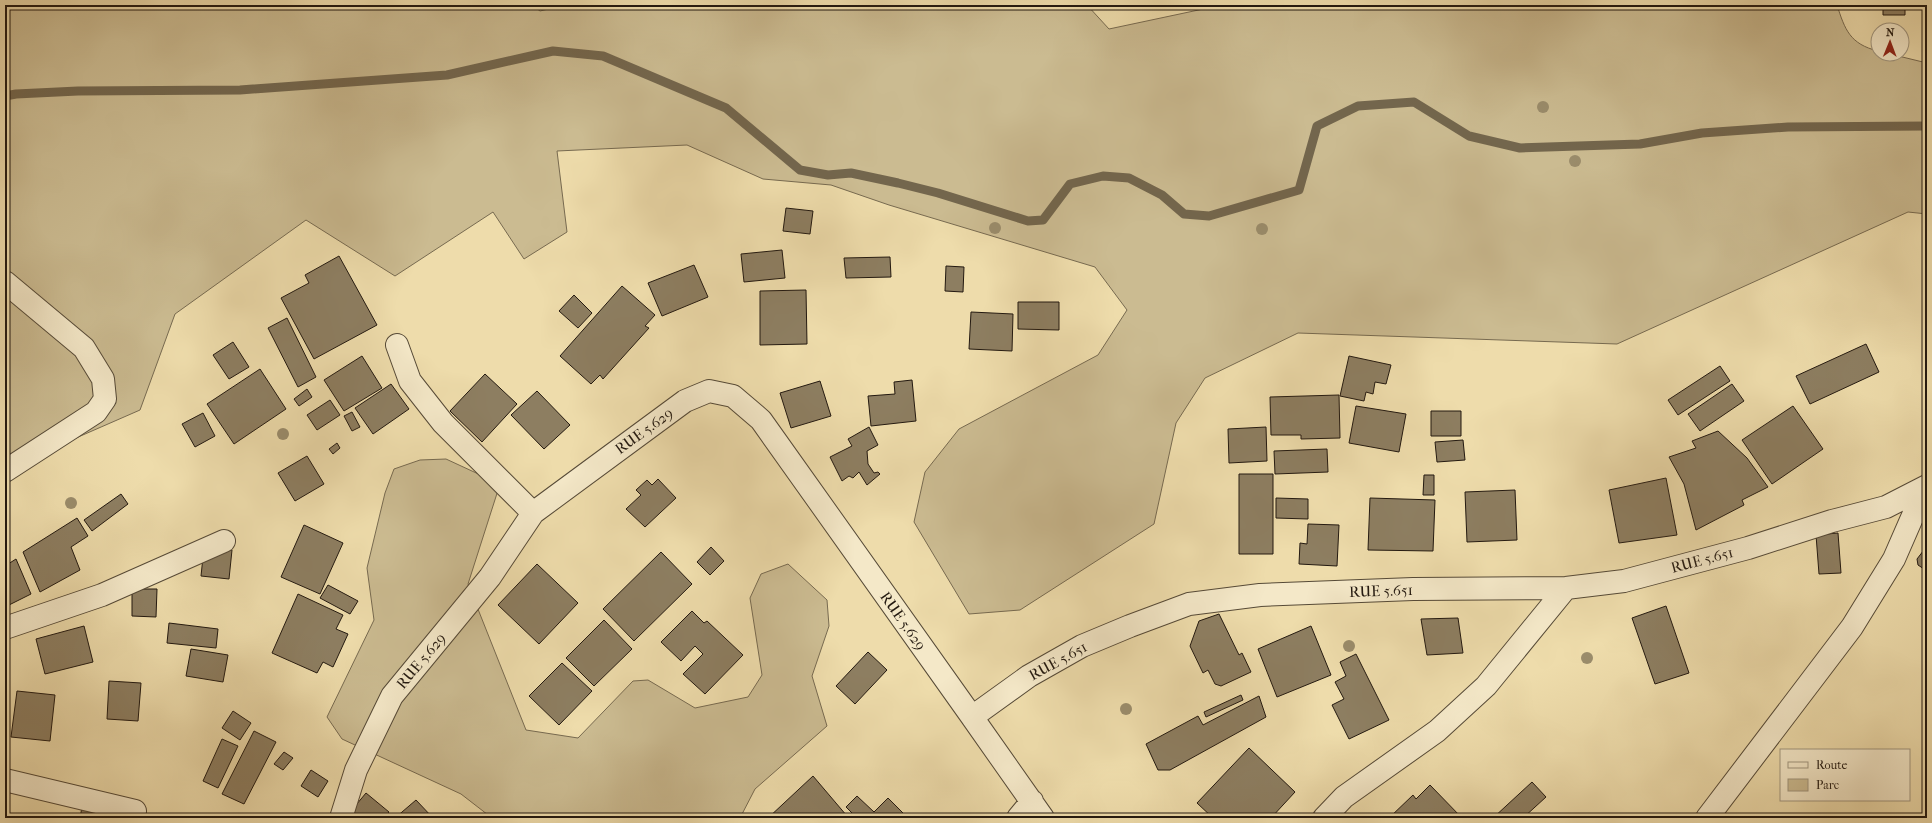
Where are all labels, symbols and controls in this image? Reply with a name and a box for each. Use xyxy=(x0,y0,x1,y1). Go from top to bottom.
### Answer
north arrow xyxy=(1870,22,1910,62)
text: N xyxy=(1886,26,1895,39)
street label: RUE 5.629 xyxy=(611,404,677,458)
street label: RUE 5.651 xyxy=(1669,543,1735,577)
street label: RUE 5.651 xyxy=(1349,581,1413,601)
street label: RUE 5.629 xyxy=(876,588,930,654)
street label: RUE 5.629 xyxy=(392,629,450,693)
street label: RUE 5.651 xyxy=(1026,638,1090,684)
legend xyxy=(1780,749,1910,801)
text: Route xyxy=(1816,758,1848,772)
text: Parc xyxy=(1816,778,1839,792)

